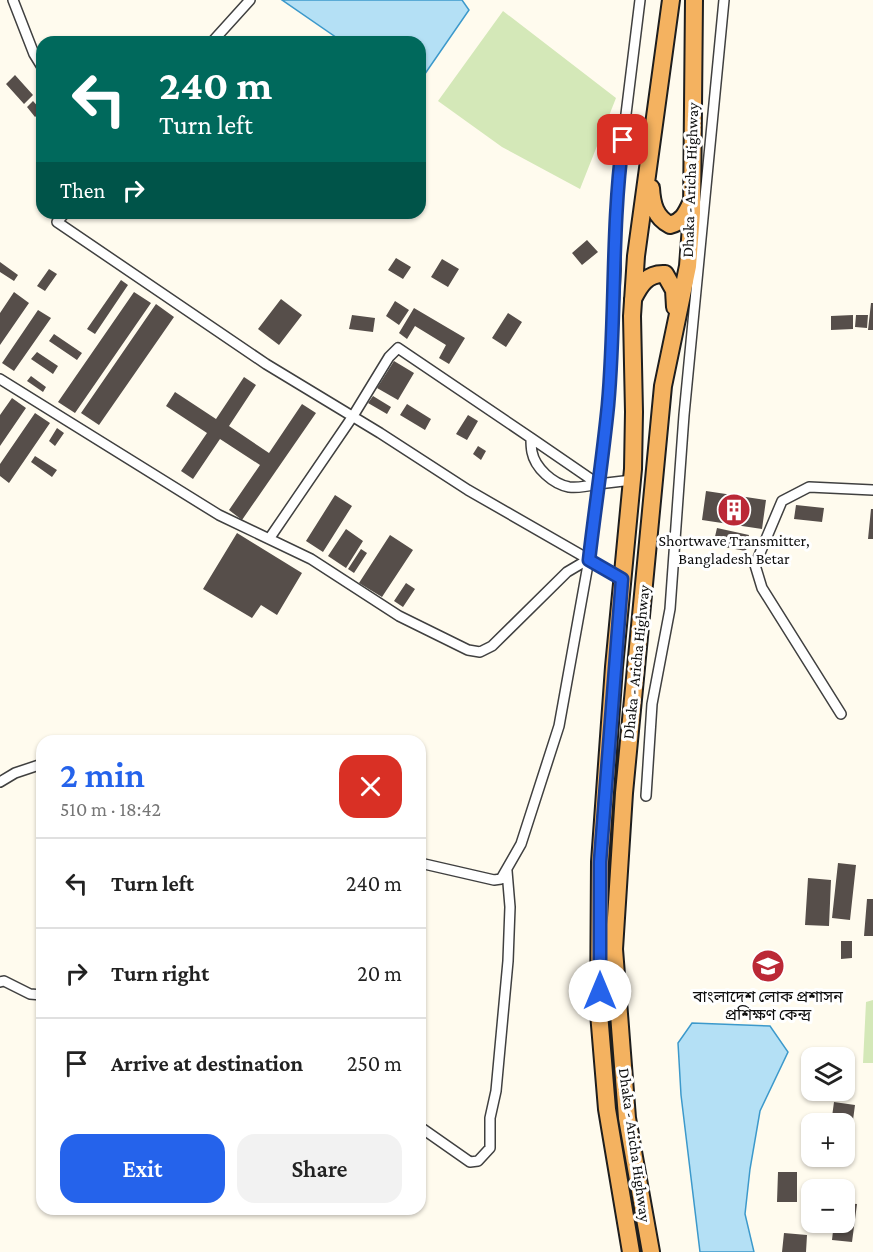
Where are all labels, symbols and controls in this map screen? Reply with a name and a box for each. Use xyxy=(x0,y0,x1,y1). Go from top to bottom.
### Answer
icon: left xyxy=(60,60,138,138)
text: 240 m xyxy=(159,61,272,108)
street label: Dhaka - Aricha Highway xyxy=(679,101,702,258)
text: Turn left xyxy=(159,110,253,140)
pin xyxy=(597,114,648,165)
icon: arrive xyxy=(606,123,639,156)
icon: right xyxy=(117,174,150,207)
text: Then xyxy=(60,178,105,203)
building icon: Shortwave Transmitter, Bangladesh Betar xyxy=(716,492,752,528)
place label: Shortwave Transmitter, Bangladesh Betar xyxy=(658,532,810,568)
street label: Dhaka - Aricha Highway xyxy=(619,583,654,740)
text: 2 min xyxy=(60,755,145,795)
button: close xyxy=(339,755,402,818)
text: 510 m · 18:42 xyxy=(60,798,161,820)
icon: left xyxy=(60,867,93,900)
text: Turn left xyxy=(111,871,194,896)
text: 240 m xyxy=(346,871,402,896)
school or university icon: বাংলাদেশ লোক প্রশাসন প্রশিক্ষণ কেন্দ্র xyxy=(750,948,786,984)
icon: right xyxy=(60,957,93,990)
position arrow xyxy=(568,959,632,1023)
text: Turn right xyxy=(111,961,209,986)
text: 20 m xyxy=(357,961,402,986)
place label: বাংলাদেশ লোক প্রশাসন প্রশিক্ষণ কেন্দ্র xyxy=(692,988,843,1023)
icon: arrive xyxy=(60,1047,93,1080)
map controls xyxy=(801,1047,855,1233)
button: layers xyxy=(801,1047,855,1101)
text: Arrive at destination xyxy=(111,1051,303,1076)
text: 250 m xyxy=(347,1051,402,1076)
street label: Dhaka - Aricha Highway xyxy=(615,1067,654,1224)
button: + xyxy=(801,1113,855,1167)
button: Exit xyxy=(60,1134,225,1203)
button: Share xyxy=(237,1134,402,1203)
button: − xyxy=(801,1179,855,1233)

